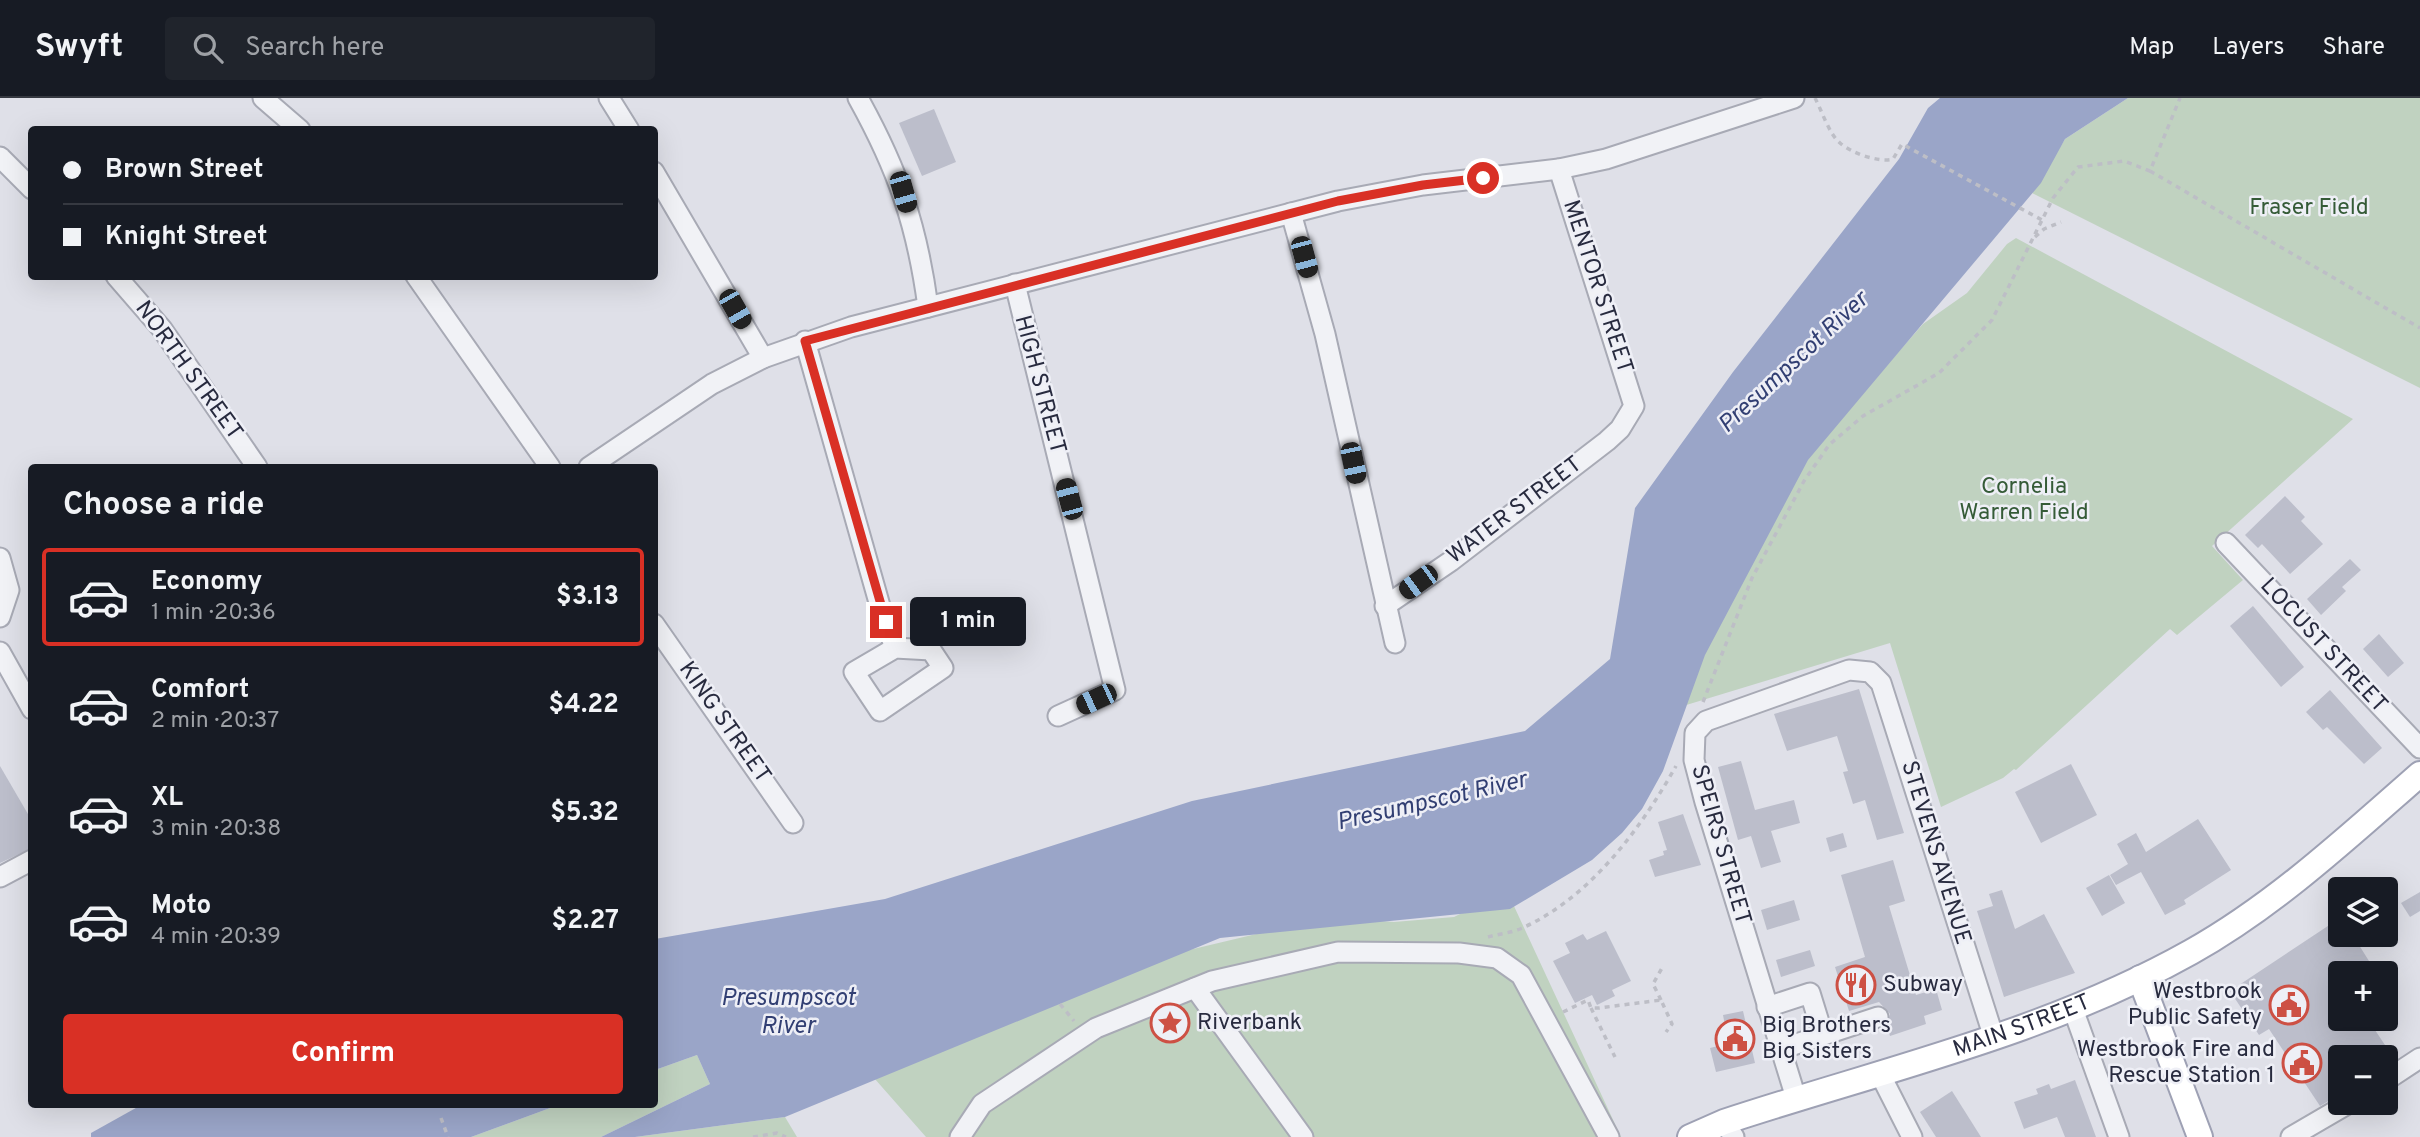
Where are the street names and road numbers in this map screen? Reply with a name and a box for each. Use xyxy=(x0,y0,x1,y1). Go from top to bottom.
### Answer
street label: MENTOR STREET xyxy=(1555,197,1639,377)
street label: NORTH STREET xyxy=(128,296,248,446)
street label: HIGH STREET xyxy=(1007,312,1071,458)
street label: WATER STREET xyxy=(1442,451,1588,571)
street label: LOCUST STREET xyxy=(2253,572,2393,720)
street label: KING STREET xyxy=(671,657,777,789)
street label: STEVENS AVENUE xyxy=(1893,758,1977,948)
street label: SPEIRS STREET xyxy=(1683,762,1757,928)
street label: MAIN STREET xyxy=(1949,988,2095,1065)

